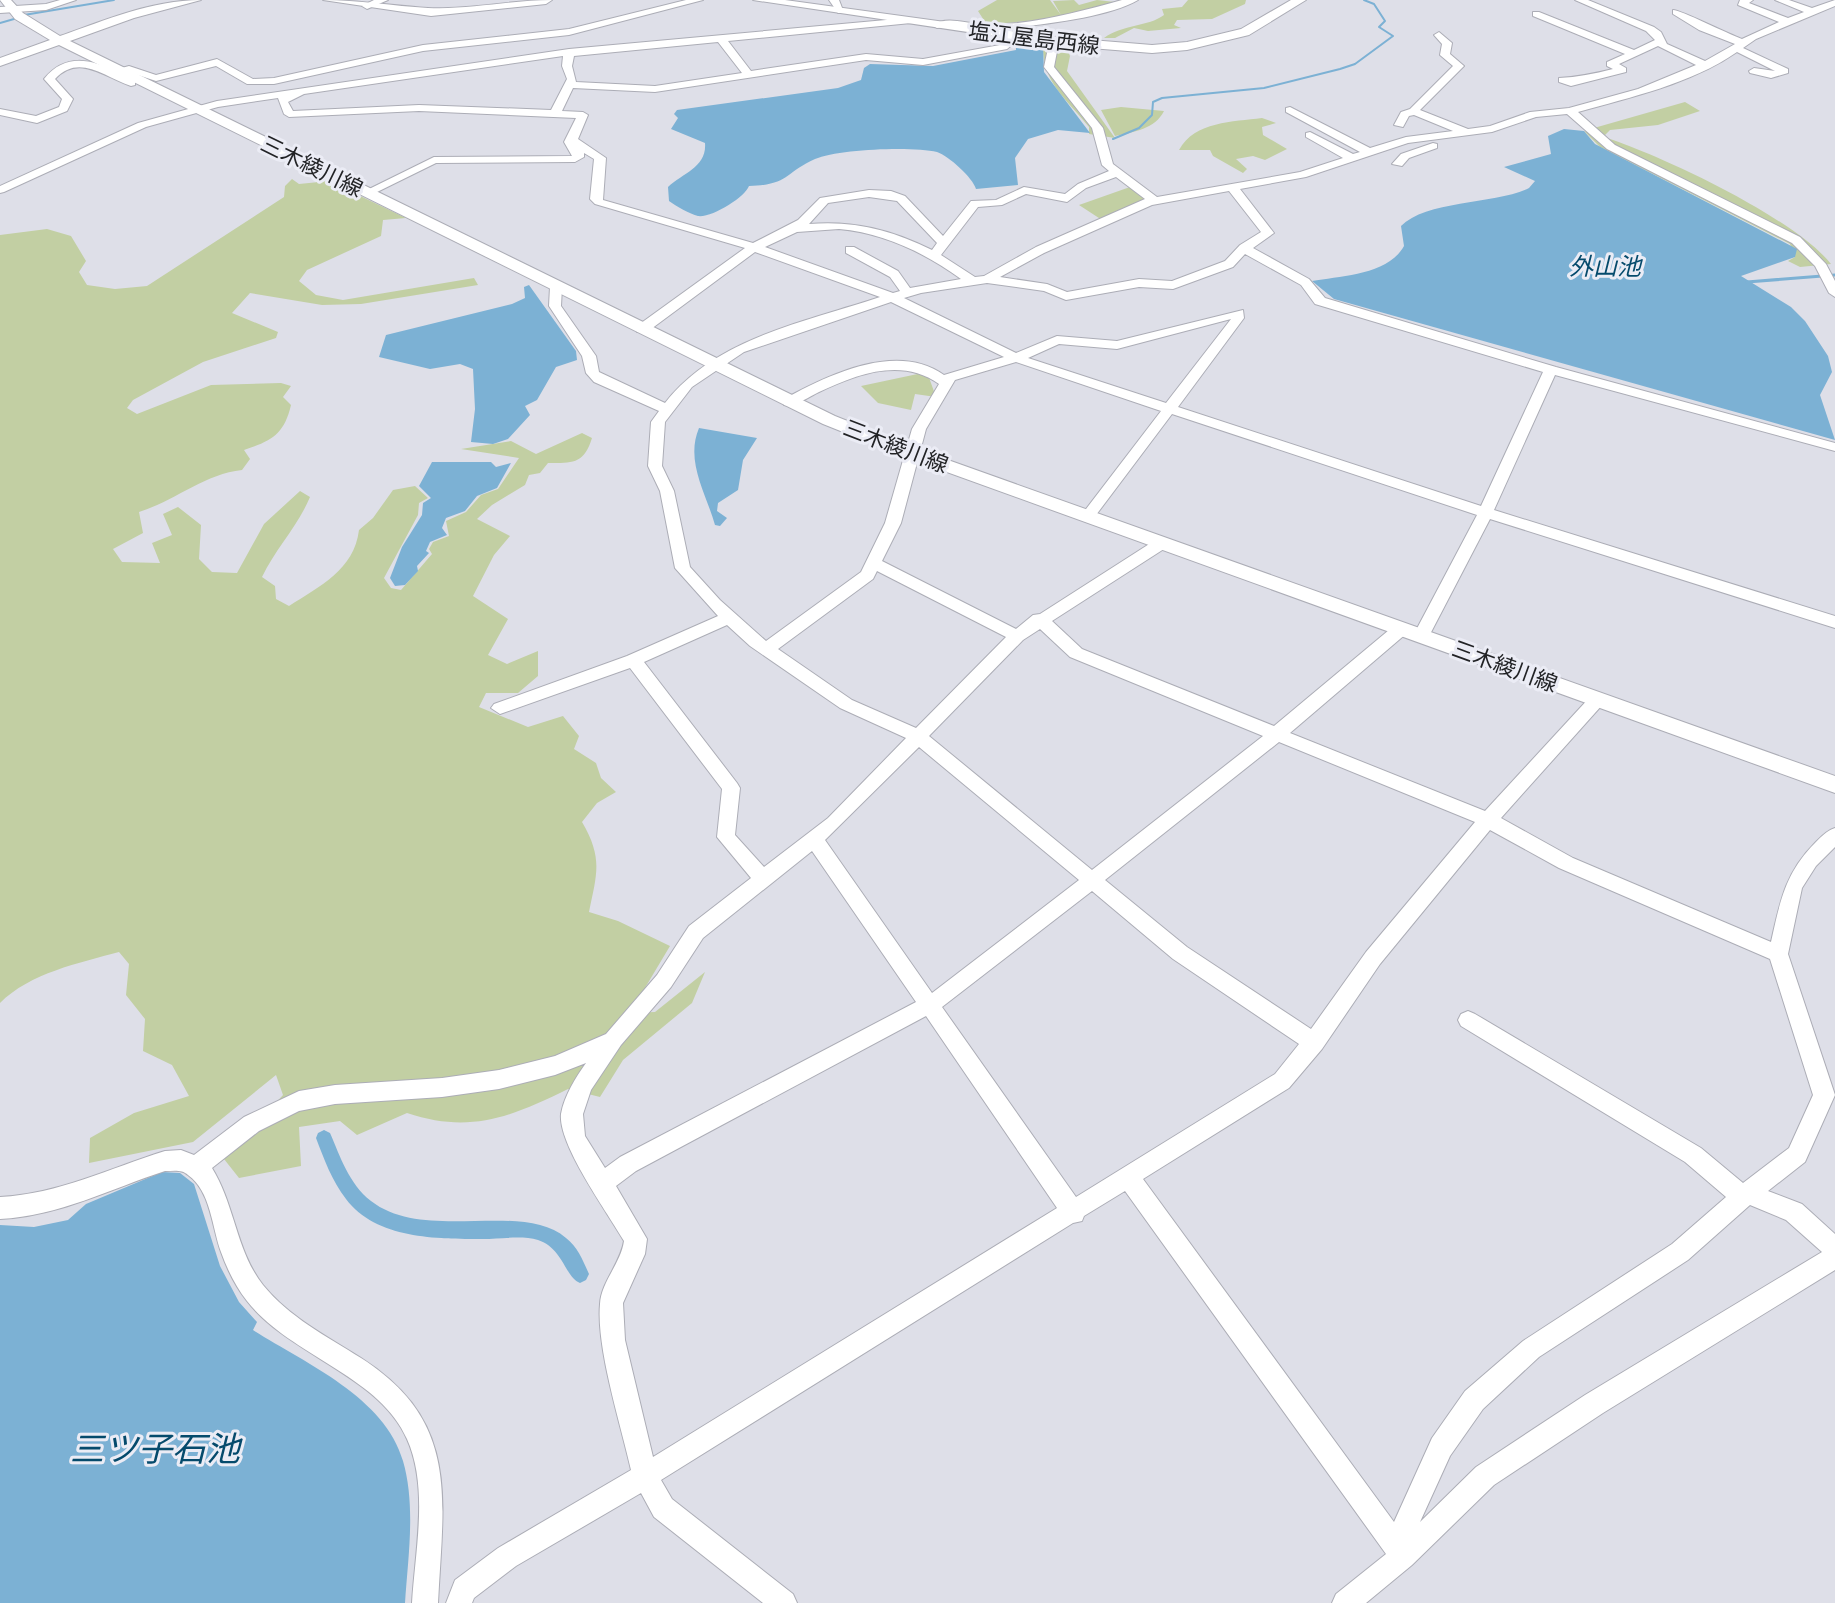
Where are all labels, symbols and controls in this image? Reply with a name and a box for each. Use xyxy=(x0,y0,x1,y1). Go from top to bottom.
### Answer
street label: 塩江屋島西線 xyxy=(967,16,1101,58)
street label: 三木綾川線 xyxy=(257,129,368,201)
water label: 外山池 xyxy=(1569,251,1643,280)
street label: 三木綾川線 xyxy=(840,413,952,477)
street label: 三木綾川線 xyxy=(1449,634,1561,696)
water label: 三ツ子石池 xyxy=(70,1427,243,1468)

